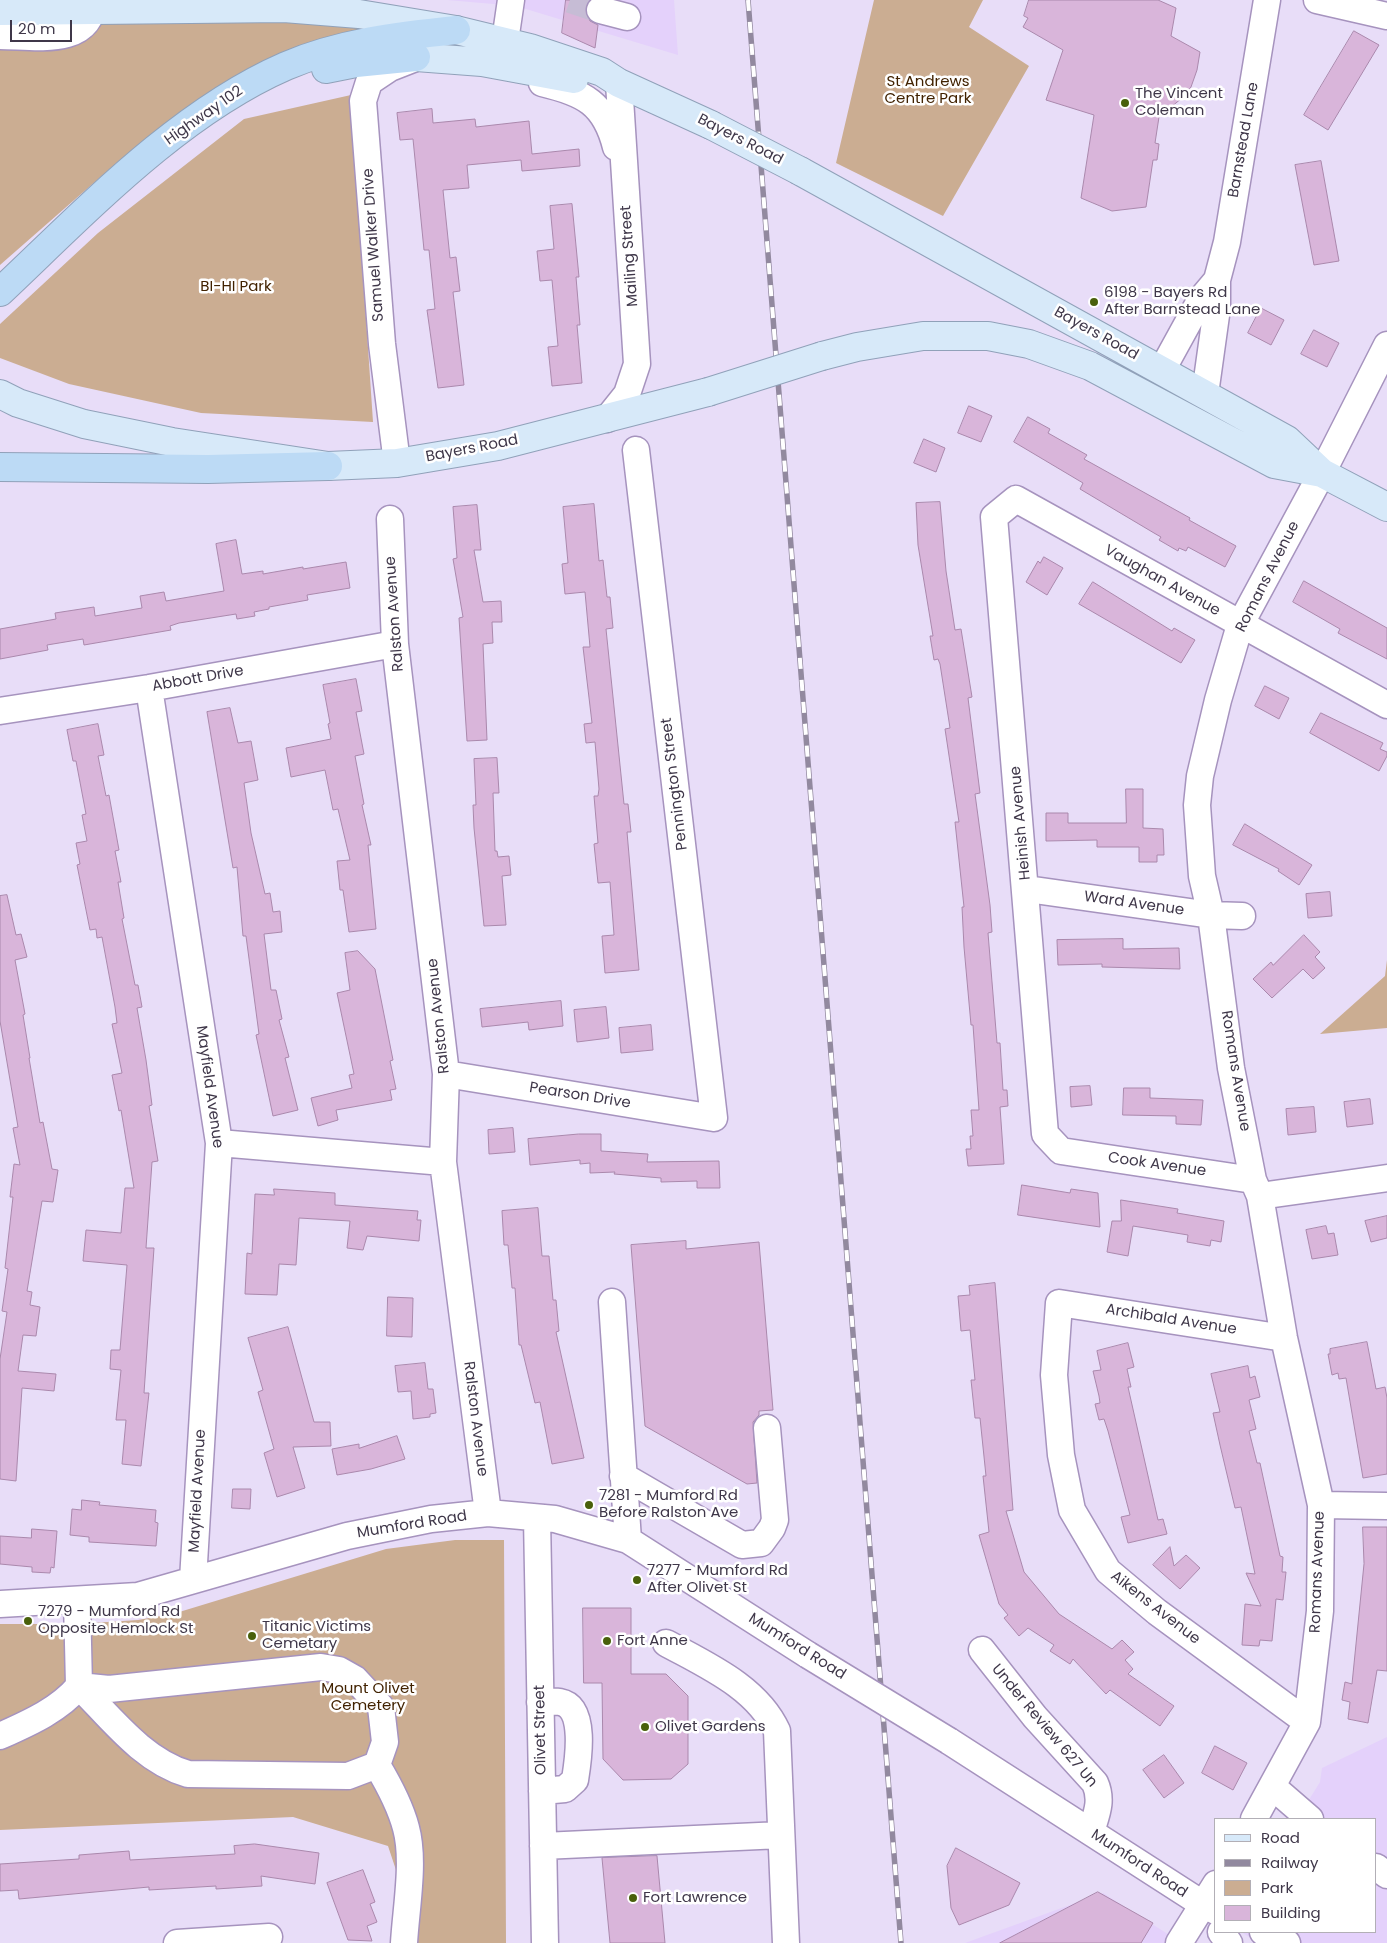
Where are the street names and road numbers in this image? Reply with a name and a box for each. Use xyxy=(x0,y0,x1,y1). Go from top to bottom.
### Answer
street label: Barnstead Lane xyxy=(1225,81,1263,199)
street label: Highway 102 xyxy=(161,82,247,150)
street label: Bayers Road xyxy=(694,111,786,169)
street label: Samuel Walker Drive xyxy=(360,168,388,322)
street label: Mailing Street xyxy=(617,205,643,307)
street label: Bayers Road xyxy=(1051,303,1141,365)
street label: Bayers Road xyxy=(424,431,520,467)
street label: Romans Avenue xyxy=(1232,519,1304,635)
street label: Vaughan Avenue xyxy=(1101,542,1223,620)
street label: Ralston Avenue xyxy=(382,556,408,672)
street label: Abbott Drive xyxy=(151,662,245,696)
street label: Pennington Street xyxy=(658,717,692,851)
street label: Heinish Avenue xyxy=(1007,765,1035,881)
street label: Ward Avenue xyxy=(1083,888,1185,920)
street label: Ralston Avenue xyxy=(424,957,454,1075)
street label: Romans Avenue xyxy=(1217,1009,1253,1133)
street label: Mayfield Avenue xyxy=(191,1025,227,1149)
street label: Pearson Drive xyxy=(528,1079,632,1113)
street label: Cook Avenue xyxy=(1107,1149,1207,1181)
street label: Archibald Avenue xyxy=(1104,1301,1238,1339)
street label: Ralston Avenue xyxy=(459,1360,491,1478)
street label: Mayfield Avenue xyxy=(186,1429,210,1553)
street label: Mumford Road xyxy=(356,1507,468,1543)
street label: Romans Avenue xyxy=(1307,1511,1329,1633)
street label: Aikens Avenue xyxy=(1107,1567,1203,1649)
street label: Mumford Road xyxy=(745,1610,849,1684)
street label: Under Review 627 Un xyxy=(987,1661,1101,1791)
street label: Olivet Street xyxy=(531,1685,551,1775)
street label: Mumford Road xyxy=(1087,1826,1191,1902)

